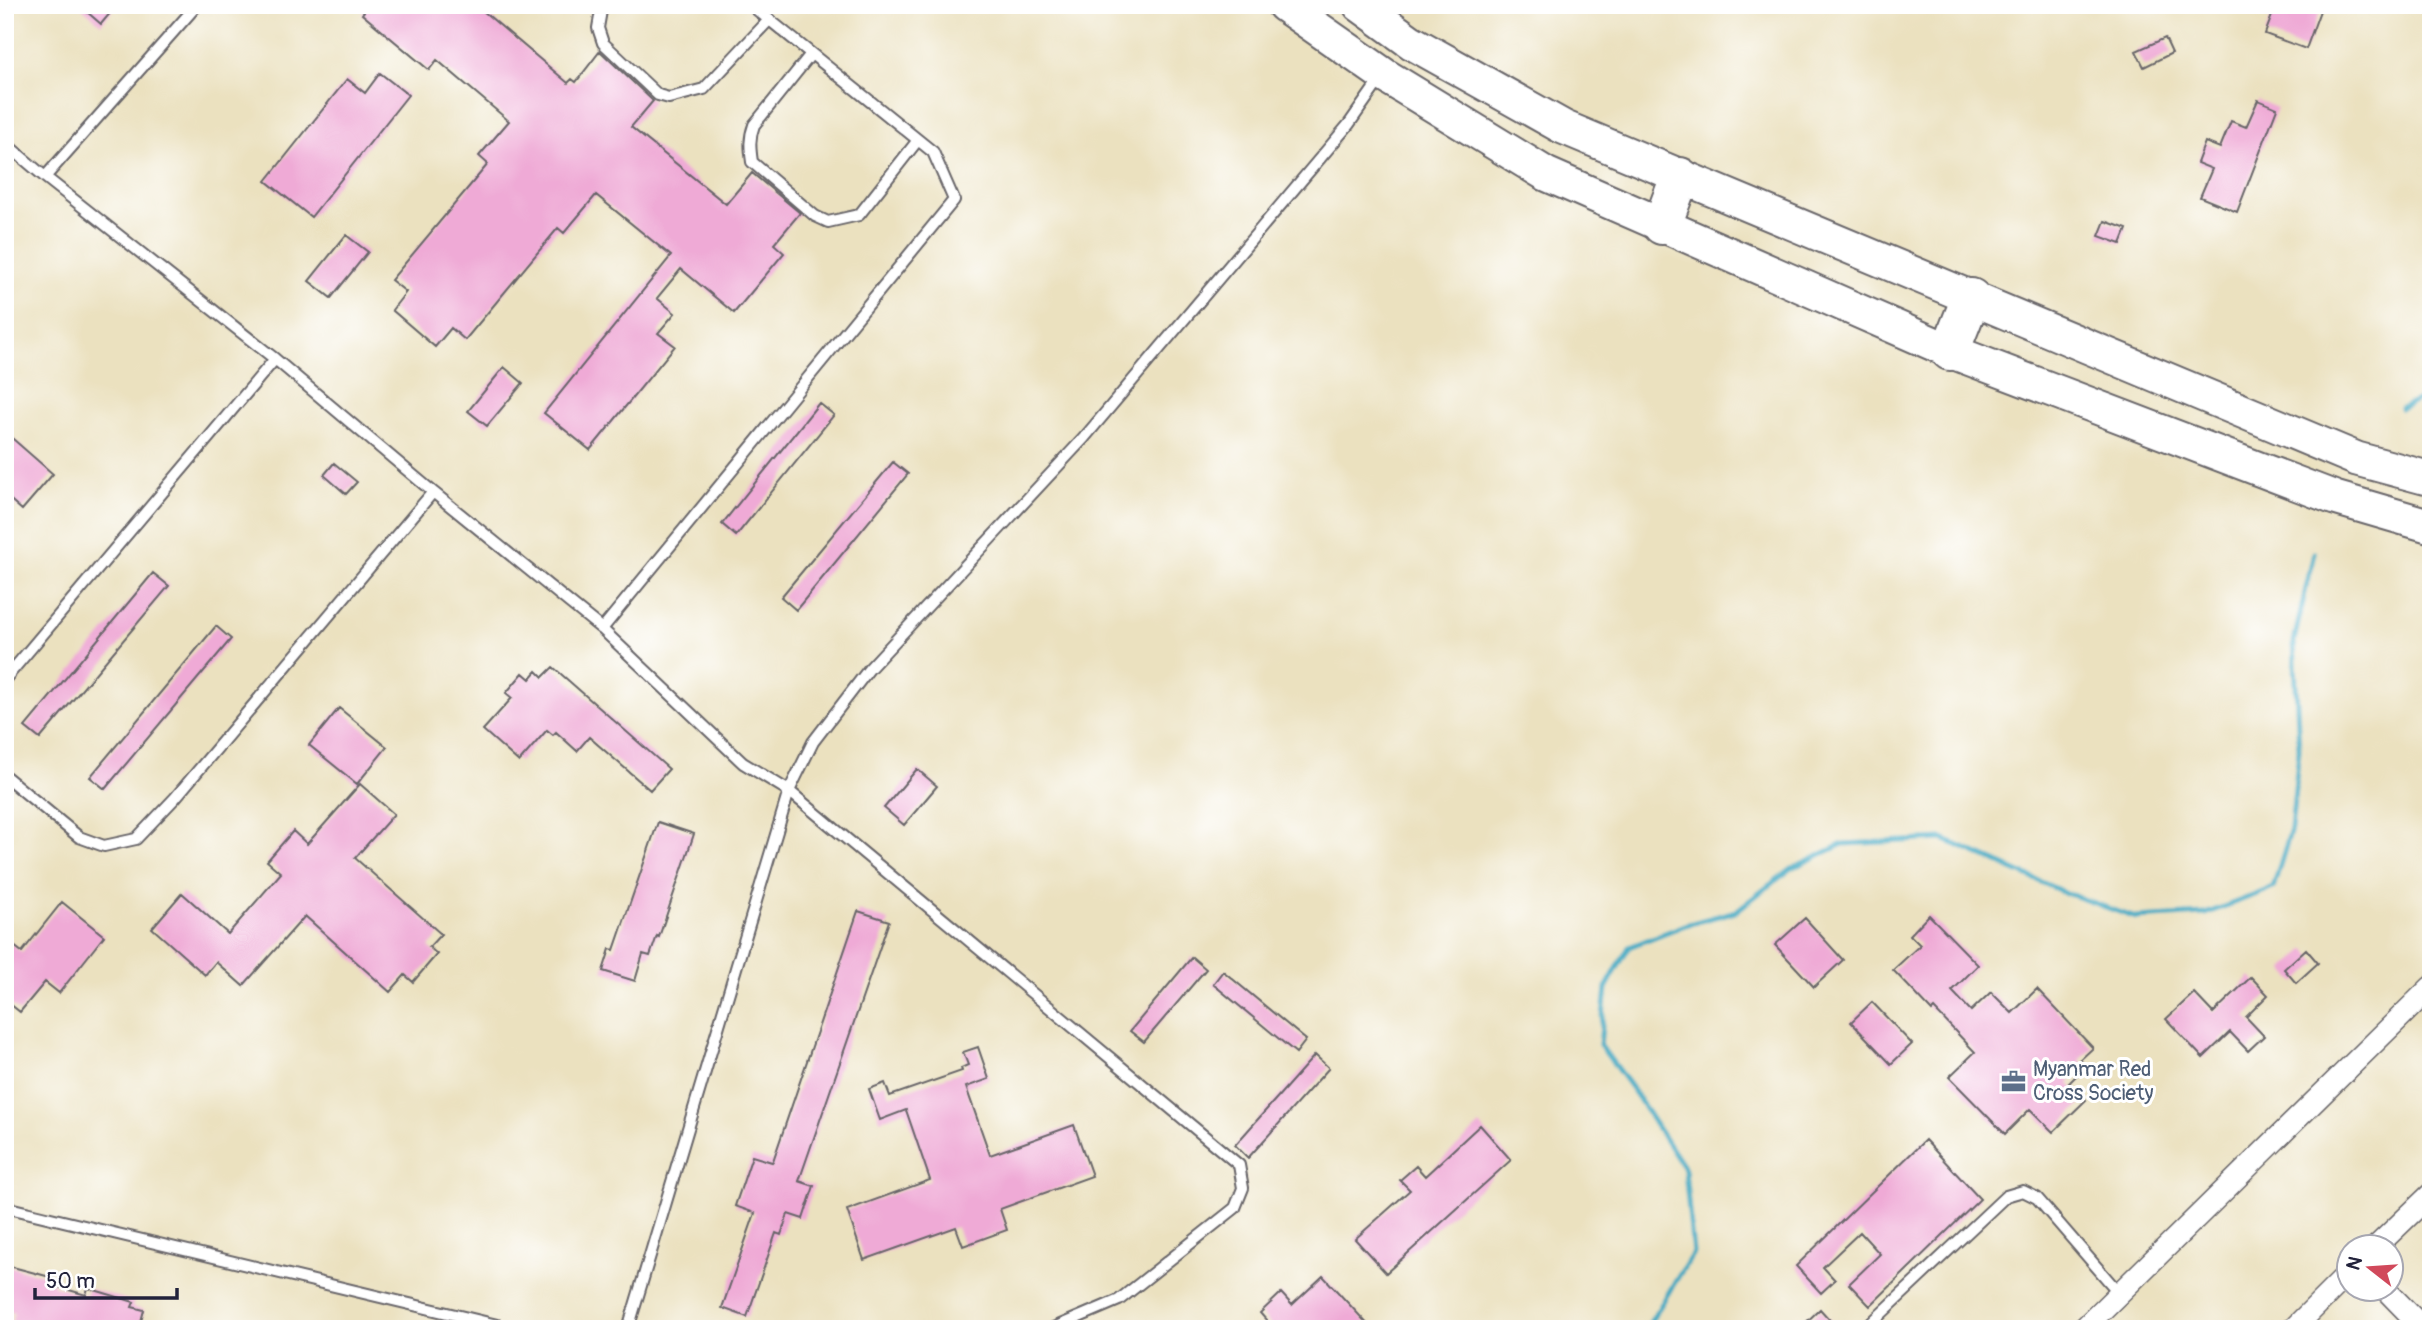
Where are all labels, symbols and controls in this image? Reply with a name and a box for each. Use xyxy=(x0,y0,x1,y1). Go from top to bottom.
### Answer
place label: Myanmar Red Cross Society xyxy=(2033,1056,2153,1107)
office icon: Myanmar Red Cross Society xyxy=(1999,1067,2027,1095)
north arrow xyxy=(2334,1232,2404,1302)
text: N xyxy=(2341,1254,2368,1273)
scale bar xyxy=(35,1257,177,1301)
text: 50 m xyxy=(46,1268,95,1295)

